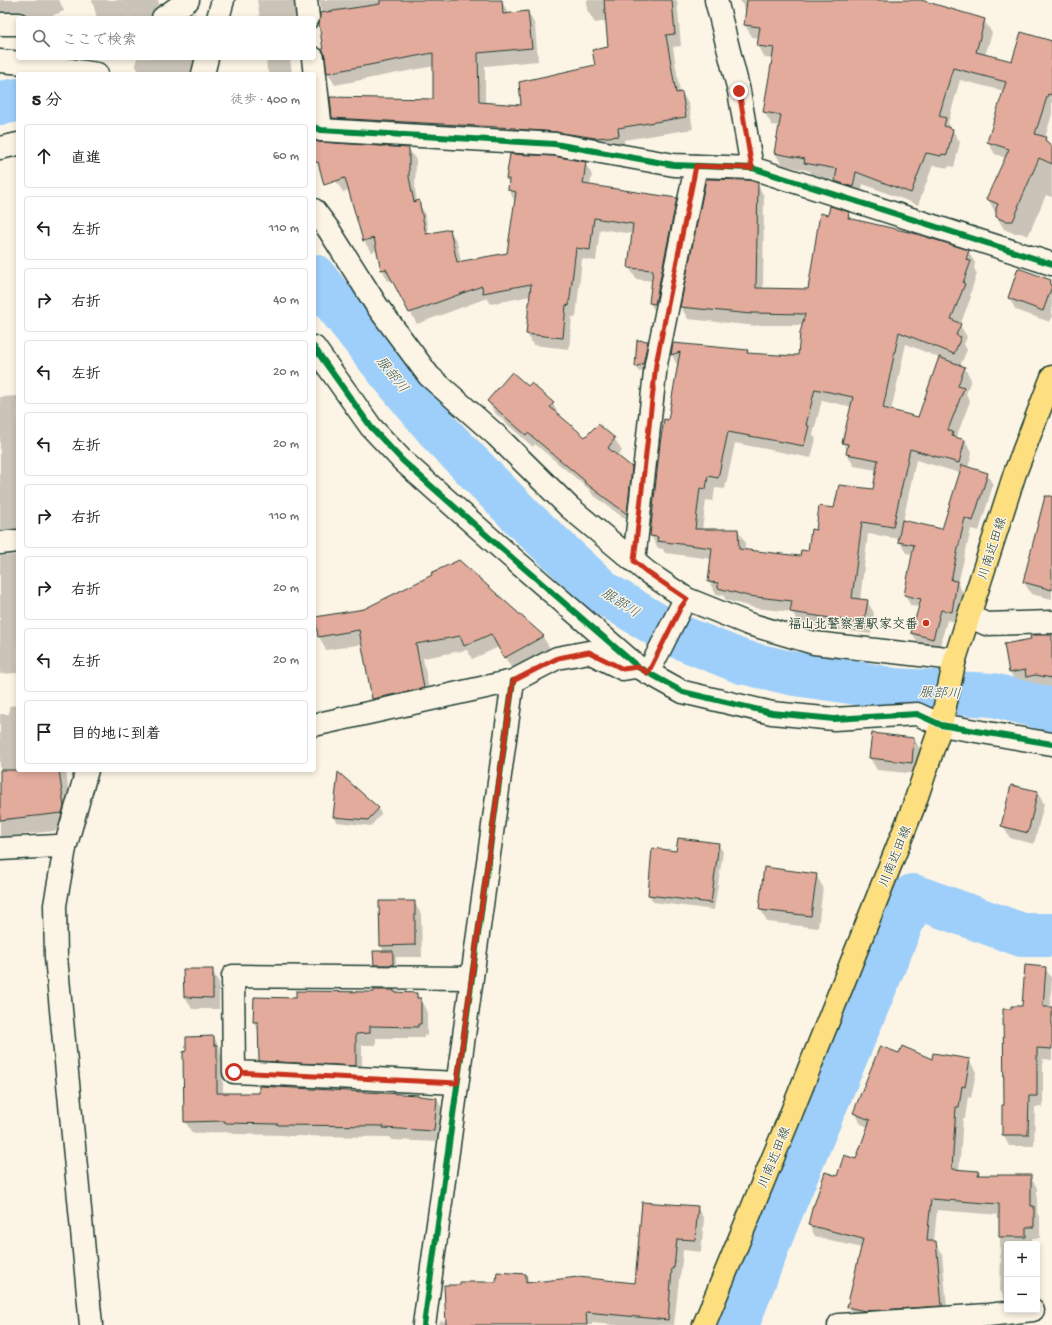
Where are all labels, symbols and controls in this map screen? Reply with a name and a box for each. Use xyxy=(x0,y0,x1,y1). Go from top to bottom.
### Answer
search box xyxy=(16,16,316,60)
icon: search xyxy=(30,27,52,49)
text: ここで検索 xyxy=(62,32,137,50)
route end xyxy=(730,82,748,100)
text: 5 分 xyxy=(32,92,62,112)
text: 徒歩 · 400 m xyxy=(231,93,300,108)
icon: ahead xyxy=(33,145,55,167)
text: 60 m xyxy=(273,149,299,164)
text: 直進 xyxy=(71,150,101,168)
icon: left xyxy=(33,217,55,239)
text: 110 m xyxy=(269,221,299,236)
text: 左折 xyxy=(71,222,101,240)
icon: right xyxy=(33,289,55,311)
text: 40 m xyxy=(273,293,299,308)
text: 右折 xyxy=(71,294,101,312)
water label: 服部川 xyxy=(371,354,411,397)
icon: left xyxy=(33,361,55,383)
text: 20 m xyxy=(273,365,299,380)
text: 左折 xyxy=(71,366,101,384)
icon: left xyxy=(33,433,55,455)
text: 20 m xyxy=(273,437,299,452)
text: 左折 xyxy=(71,438,101,456)
icon: right xyxy=(33,505,55,527)
text: 110 m xyxy=(269,509,299,524)
text: 右折 xyxy=(71,510,101,528)
street label: 川南近田線 xyxy=(976,515,1011,582)
icon: right xyxy=(33,577,55,599)
text: 20 m xyxy=(273,581,299,596)
text: 右折 xyxy=(71,582,101,600)
water label: 服部川 xyxy=(597,586,642,623)
place label: 福山北警察署駅家交番 xyxy=(788,617,918,633)
marker: 福山北警察署駅家交番 xyxy=(921,618,931,628)
icon: left xyxy=(33,649,55,671)
text: 20 m xyxy=(273,653,299,668)
text: 左折 xyxy=(71,654,101,672)
water label: 服部川 xyxy=(918,685,961,704)
icon: arrive xyxy=(33,721,55,743)
text: 目的地に到着 xyxy=(71,726,161,744)
street label: 川南近田線 xyxy=(877,823,916,890)
route start xyxy=(225,1063,243,1081)
street label: 川南近田線 xyxy=(756,1124,795,1191)
map controls xyxy=(1004,1241,1040,1313)
button: + xyxy=(1004,1241,1040,1277)
button: − xyxy=(1004,1277,1040,1313)

